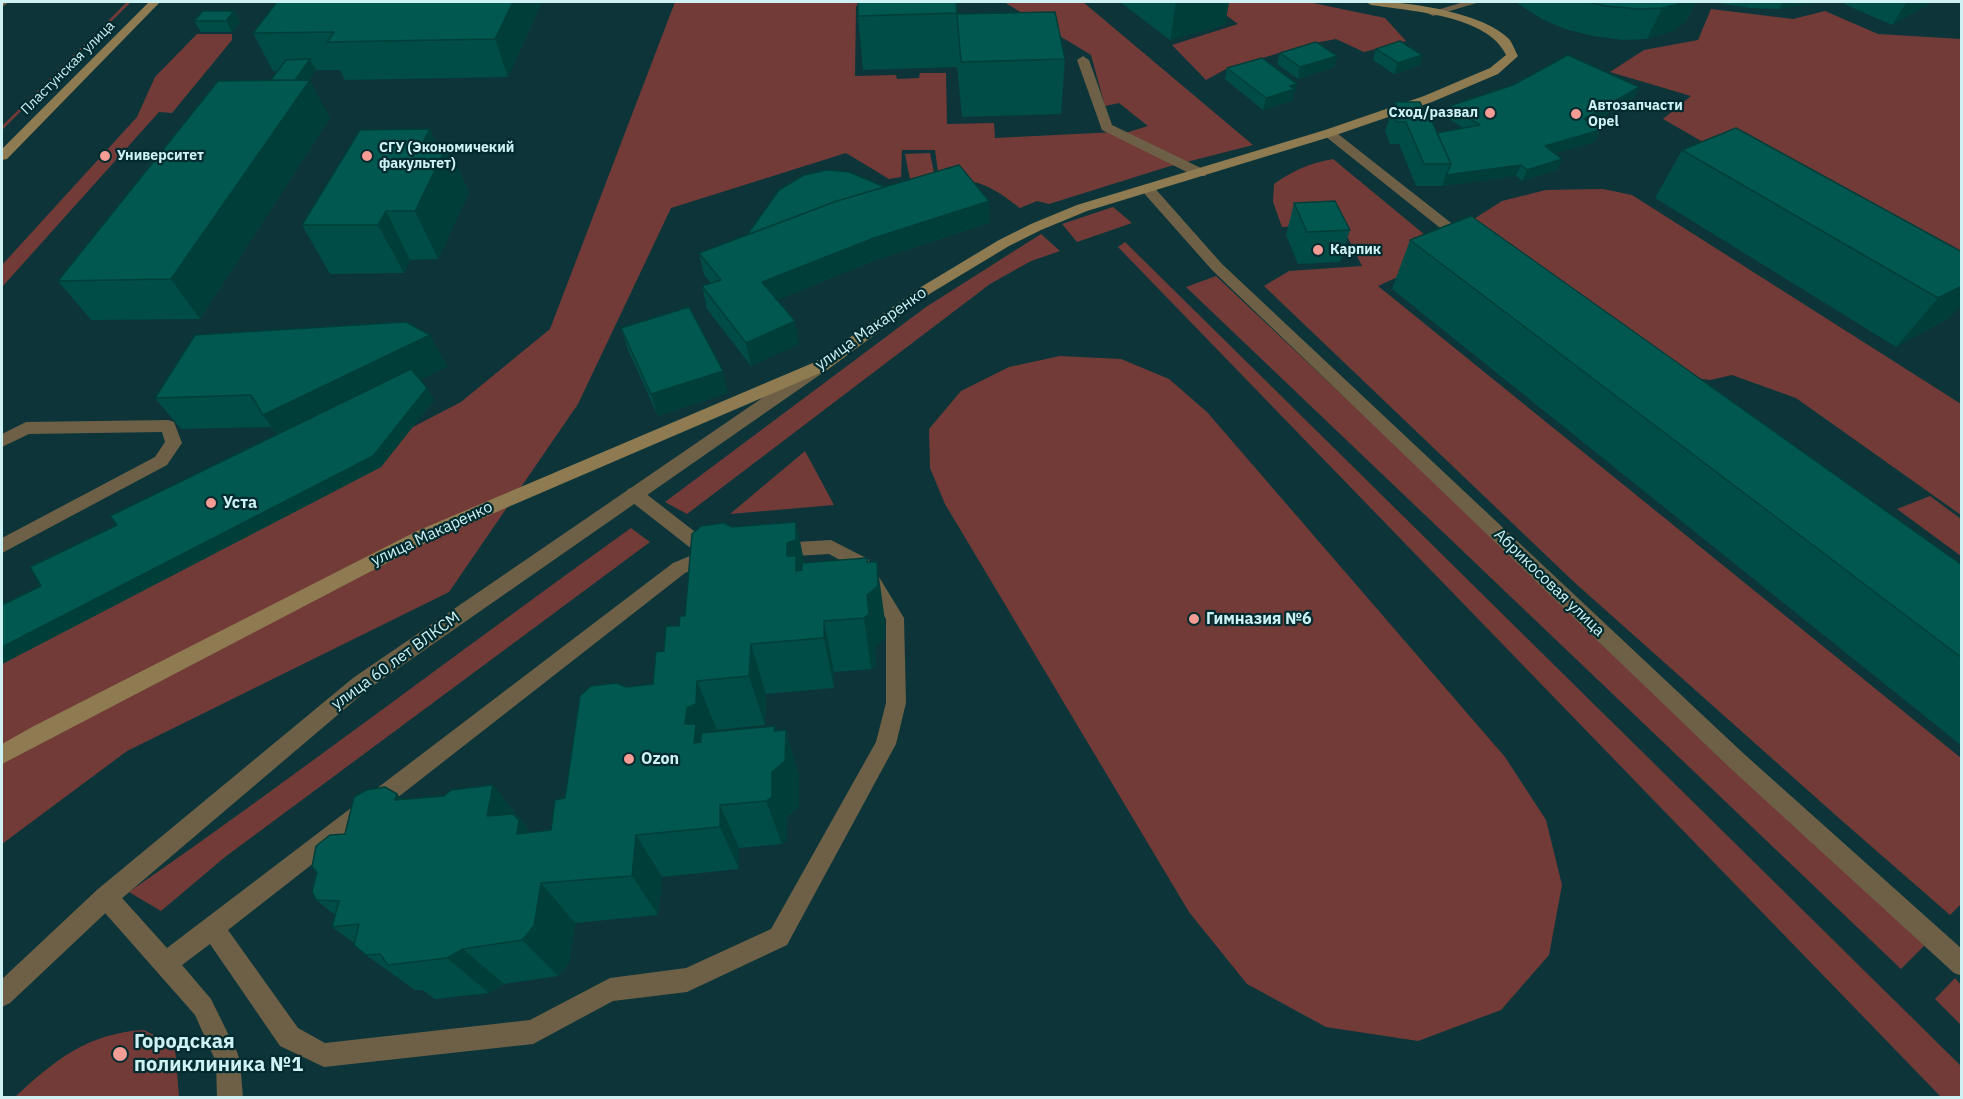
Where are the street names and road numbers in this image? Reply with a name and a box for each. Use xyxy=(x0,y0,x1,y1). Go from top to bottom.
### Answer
street label: Пластунская улица xyxy=(18,18,118,118)
street label: улица Макаренко xyxy=(812,283,930,375)
street label: улица Макаренко xyxy=(368,497,496,571)
street label: Абрикосовая улица xyxy=(1490,525,1608,641)
street label: улица 60 лет ВЛКСМ xyxy=(328,608,464,714)

